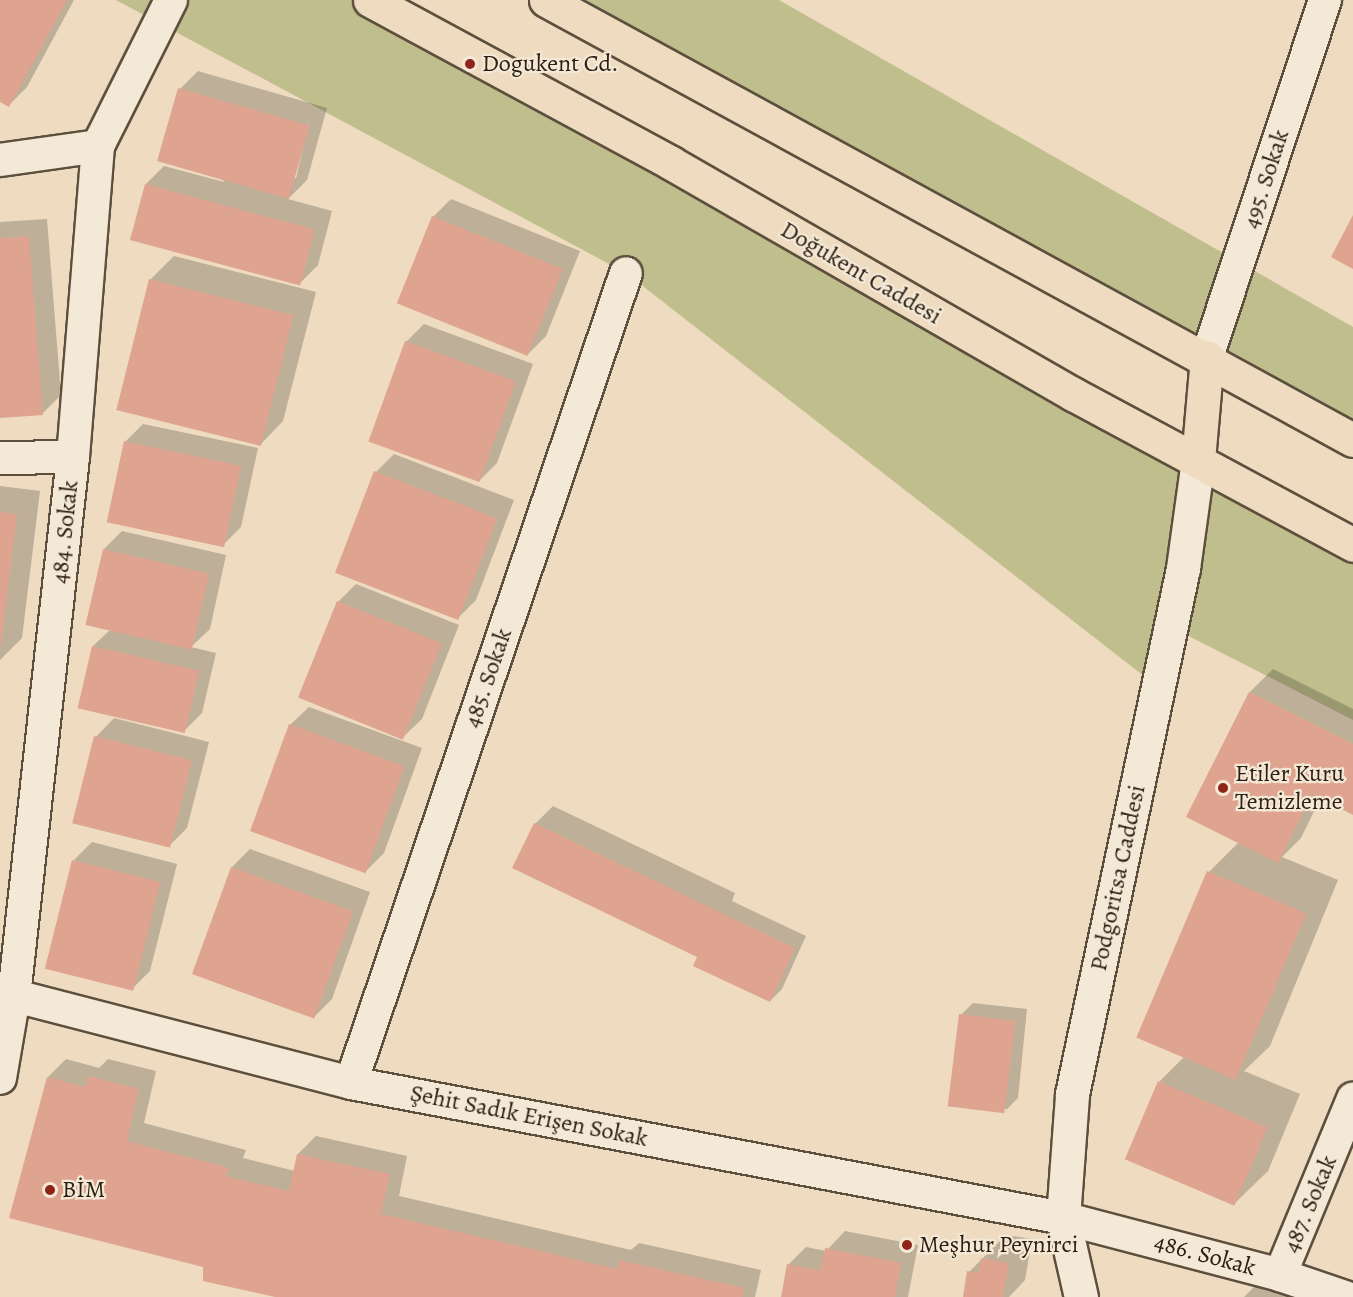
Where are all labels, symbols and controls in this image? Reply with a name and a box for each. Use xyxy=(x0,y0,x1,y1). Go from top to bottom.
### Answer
place label: Dogukent Cd. xyxy=(482,50,619,78)
marker: Dogukent Cd. xyxy=(463,57,477,71)
street label: 495. Sokak xyxy=(1236,126,1296,232)
street label: Doğukent Caddesi xyxy=(775,215,947,331)
street label: 484. Sokak xyxy=(45,479,85,585)
street label: 485. Sokak xyxy=(458,624,518,732)
place label: Etiler Kuru Temizleme xyxy=(1235,760,1344,816)
marker: Etiler Kuru Temizleme xyxy=(1216,781,1230,795)
street label: Podgoritsa Caddesi xyxy=(1084,782,1152,974)
street label: Şehit Sadık Erişen Sokak xyxy=(408,1079,650,1153)
street label: 487. Sokak xyxy=(1277,1151,1343,1257)
place label: BİM xyxy=(62,1176,105,1204)
marker: BİM xyxy=(43,1183,57,1197)
street label: 486. Sokak xyxy=(1151,1228,1259,1282)
place label: Meşhur Peynirci xyxy=(919,1231,1078,1259)
marker: Meşhur Peynirci xyxy=(900,1238,914,1252)

